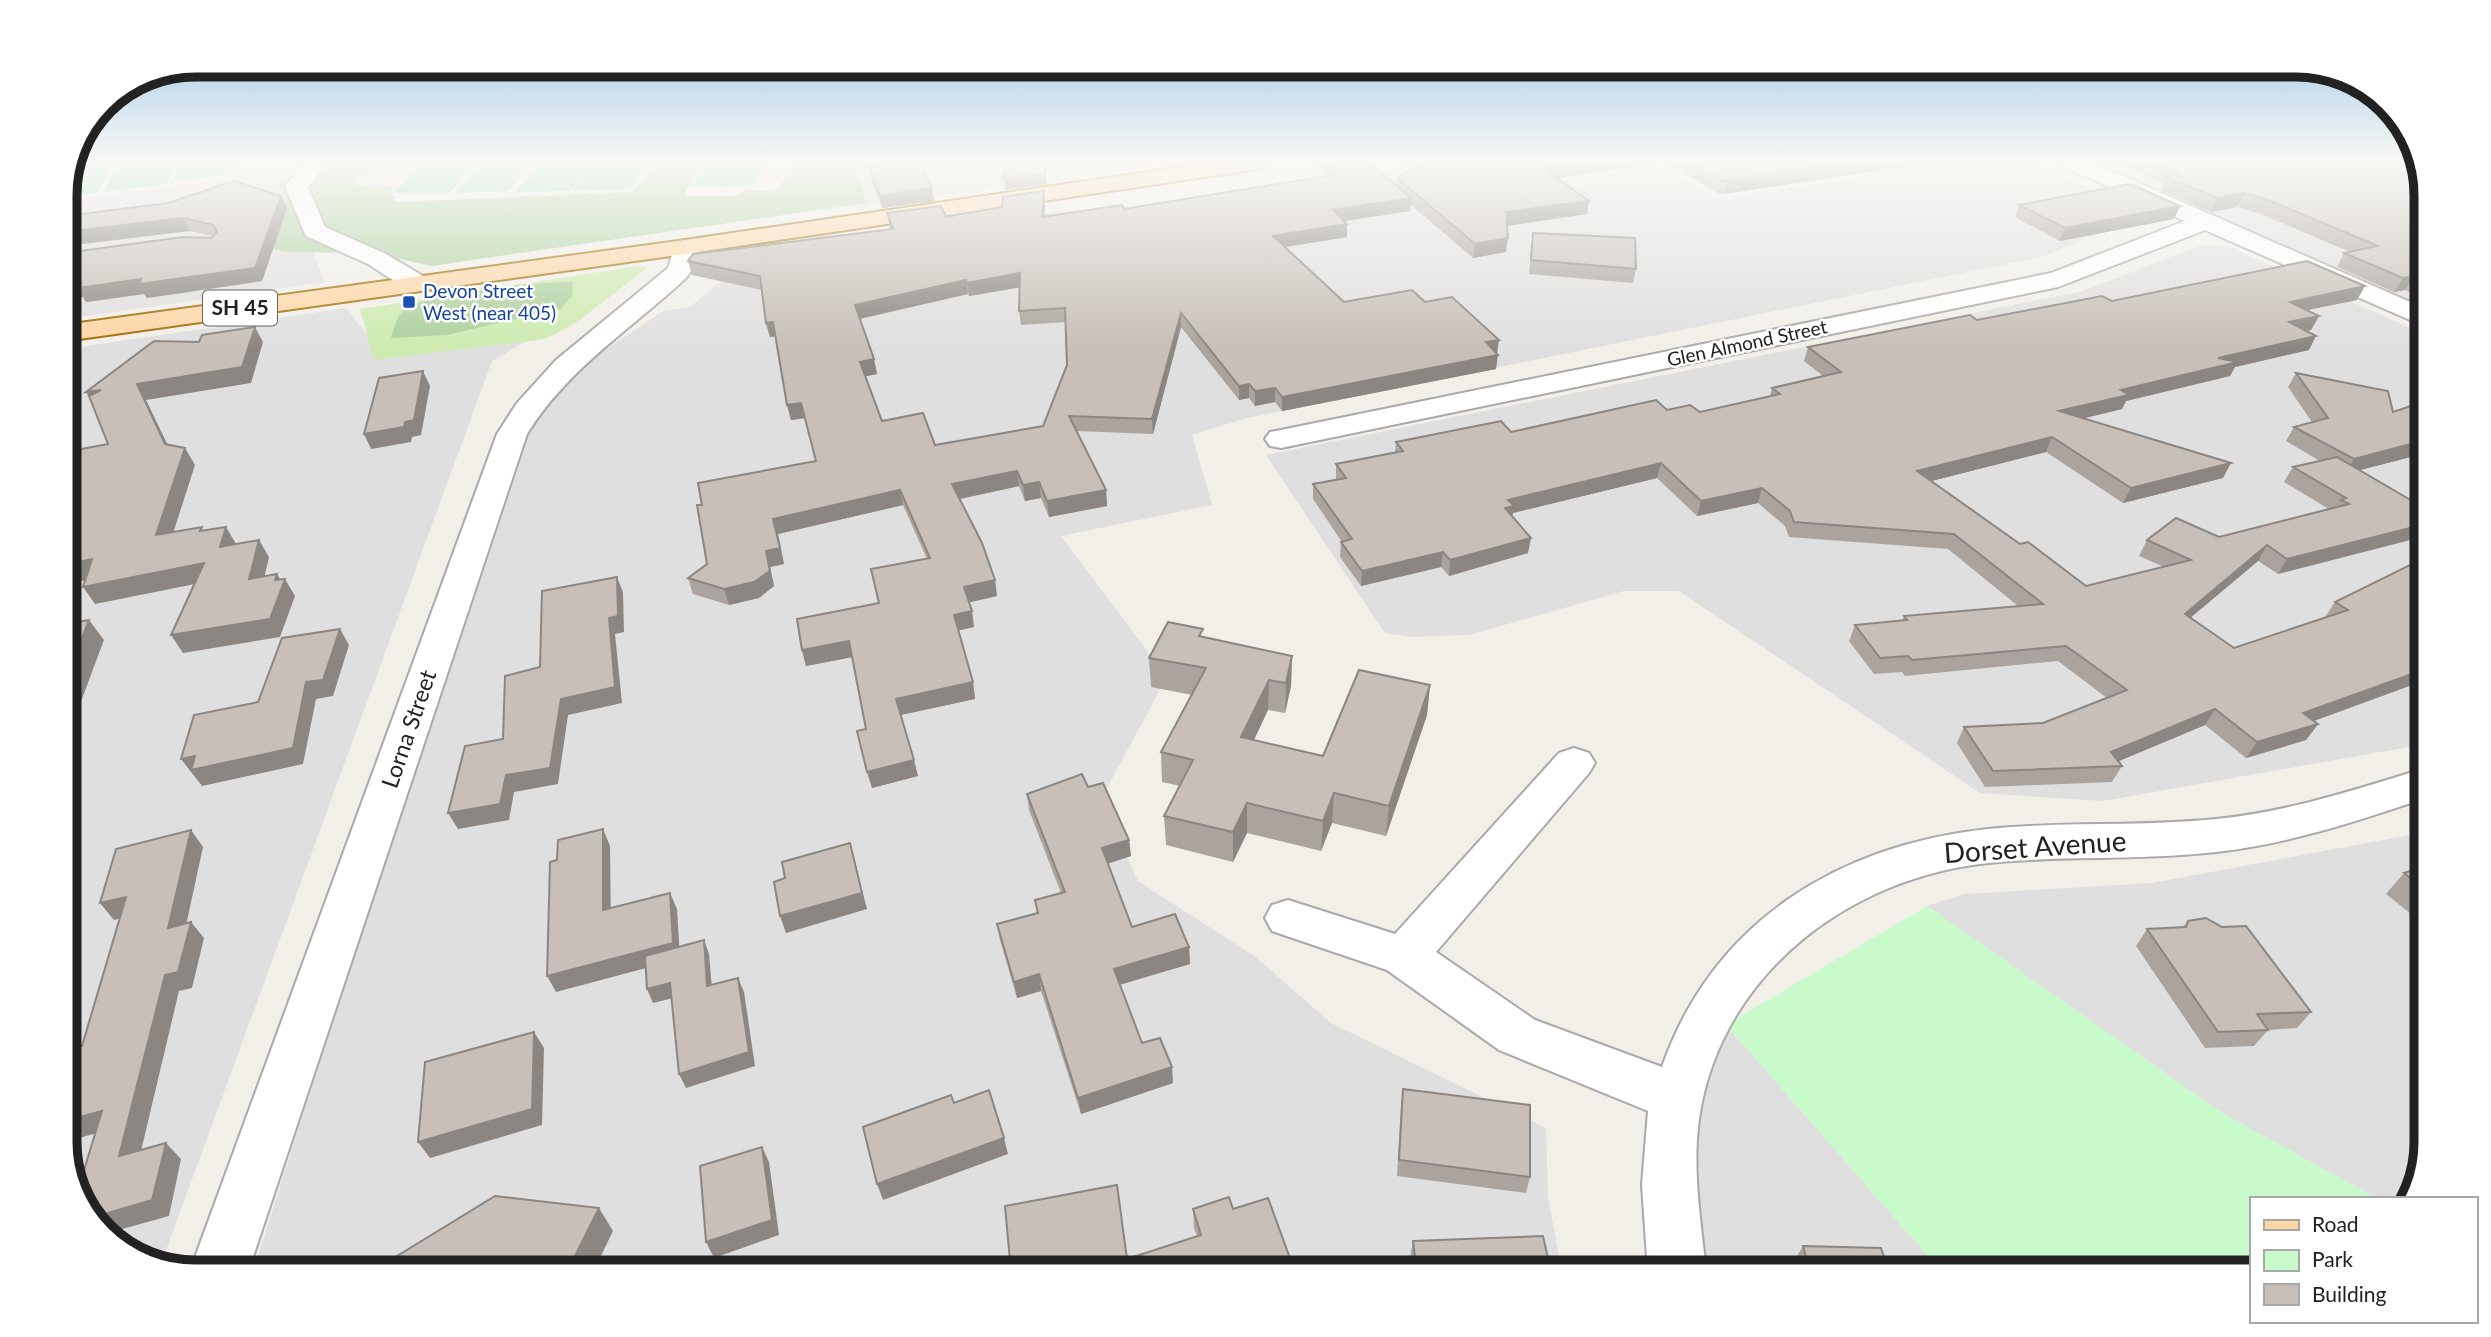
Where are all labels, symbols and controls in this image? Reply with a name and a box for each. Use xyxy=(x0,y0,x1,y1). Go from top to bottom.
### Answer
place label: Devon Street West (near 405) xyxy=(423,279,556,324)
road number: SH 45 xyxy=(203,290,277,326)
marker: Devon Street West (near 405) xyxy=(401,294,417,310)
street label: Glen Almond Street xyxy=(1665,314,1829,371)
street label: Lorna Street xyxy=(375,665,442,791)
street label: Dorset Avenue xyxy=(1943,823,2127,869)
legend xyxy=(2250,1197,2477,1323)
text: Road xyxy=(2312,1211,2359,1236)
text: Park xyxy=(2312,1246,2353,1271)
text: Building xyxy=(2312,1281,2387,1306)

